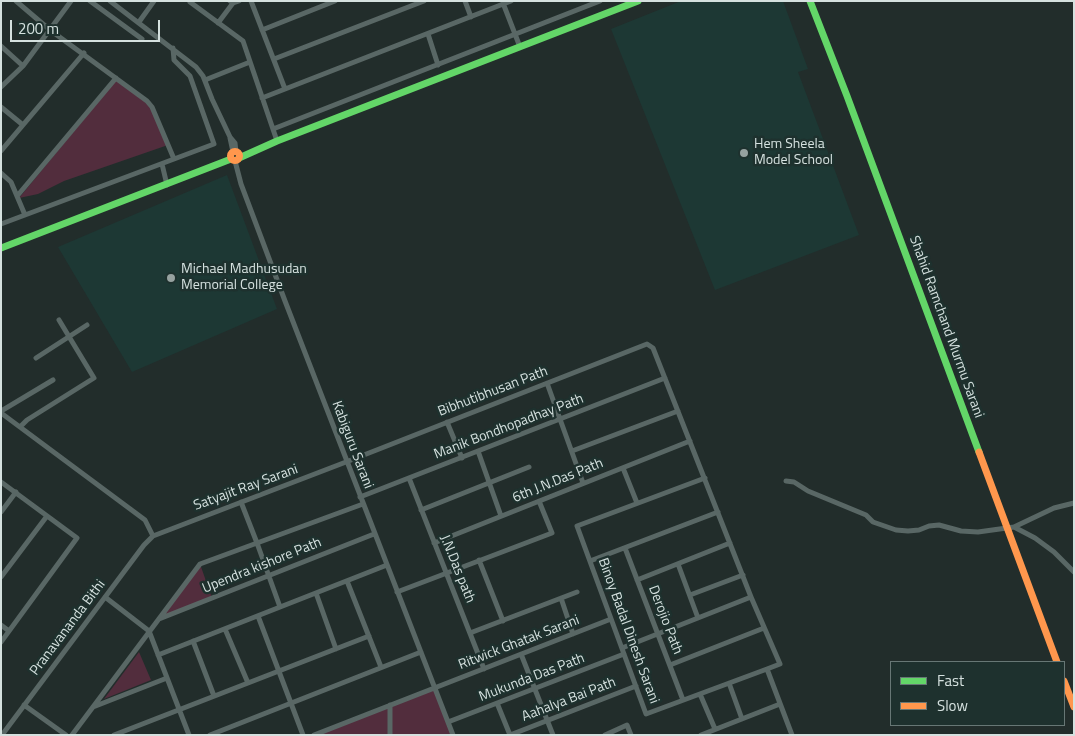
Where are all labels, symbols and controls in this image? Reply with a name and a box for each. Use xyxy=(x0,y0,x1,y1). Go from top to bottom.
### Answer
scale bar xyxy=(12,10,162,42)
text: 200 m xyxy=(18,17,59,40)
place label: Hem Sheela Model School xyxy=(754,137,833,170)
marker: Hem Sheela Model School xyxy=(738,147,750,159)
street label: Shahid Ramchand Murmu Sarani xyxy=(905,234,987,420)
place label: Michael Madhusudan Memorial College xyxy=(181,262,307,294)
marker: Michael Madhusudan Memorial College xyxy=(165,272,177,284)
street label: Bibhutibhusan Path xyxy=(436,363,550,421)
street label: Manik Bondhopadhay Path xyxy=(432,391,586,463)
street label: Kabiguru Sarani xyxy=(328,399,376,491)
street label: 6th J.N.Das Path xyxy=(510,455,606,507)
street label: Satyajit Ray Sarani xyxy=(192,461,300,515)
street label: J.N.Das path xyxy=(436,532,478,606)
street label: Upendra kishore Path xyxy=(200,534,324,598)
street label: Binoy Badal Dinesh Sarani xyxy=(594,556,662,706)
street label: Pranavananda Bithi xyxy=(27,577,109,679)
street label: Derojio Path xyxy=(644,583,686,657)
street label: Ritwick Ghatak Sarani xyxy=(456,612,582,674)
street label: Mukunda Das Path xyxy=(477,650,587,706)
legend xyxy=(890,661,1065,726)
text: Fast xyxy=(937,669,964,692)
street label: Aahalya Bai Path xyxy=(520,674,618,726)
text: Slow xyxy=(937,694,968,717)

